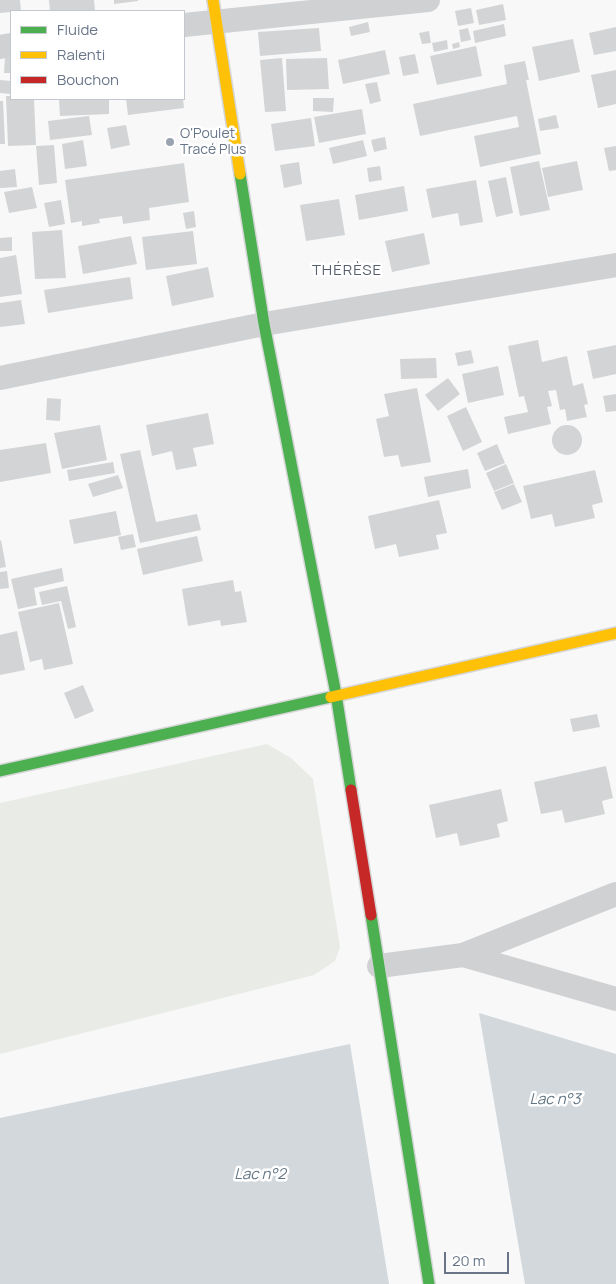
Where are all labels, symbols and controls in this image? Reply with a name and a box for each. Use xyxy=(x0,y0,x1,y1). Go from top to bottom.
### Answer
legend xyxy=(10,10,185,100)
text: Fluide xyxy=(57,19,98,40)
text: Ralenti xyxy=(57,44,105,65)
text: Bouchon xyxy=(57,69,119,90)
place label: O'Poulet Tracé Plus xyxy=(180,126,246,158)
marker: O'Poulet Tracé Plus xyxy=(164,136,176,148)
district label: THÉRÈSE xyxy=(311,262,383,280)
water label: Lac n°3 xyxy=(529,1091,581,1109)
water label: Lac n°2 xyxy=(234,1166,286,1184)
scale bar xyxy=(446,1242,511,1274)
text: 20 m xyxy=(452,1250,485,1271)

